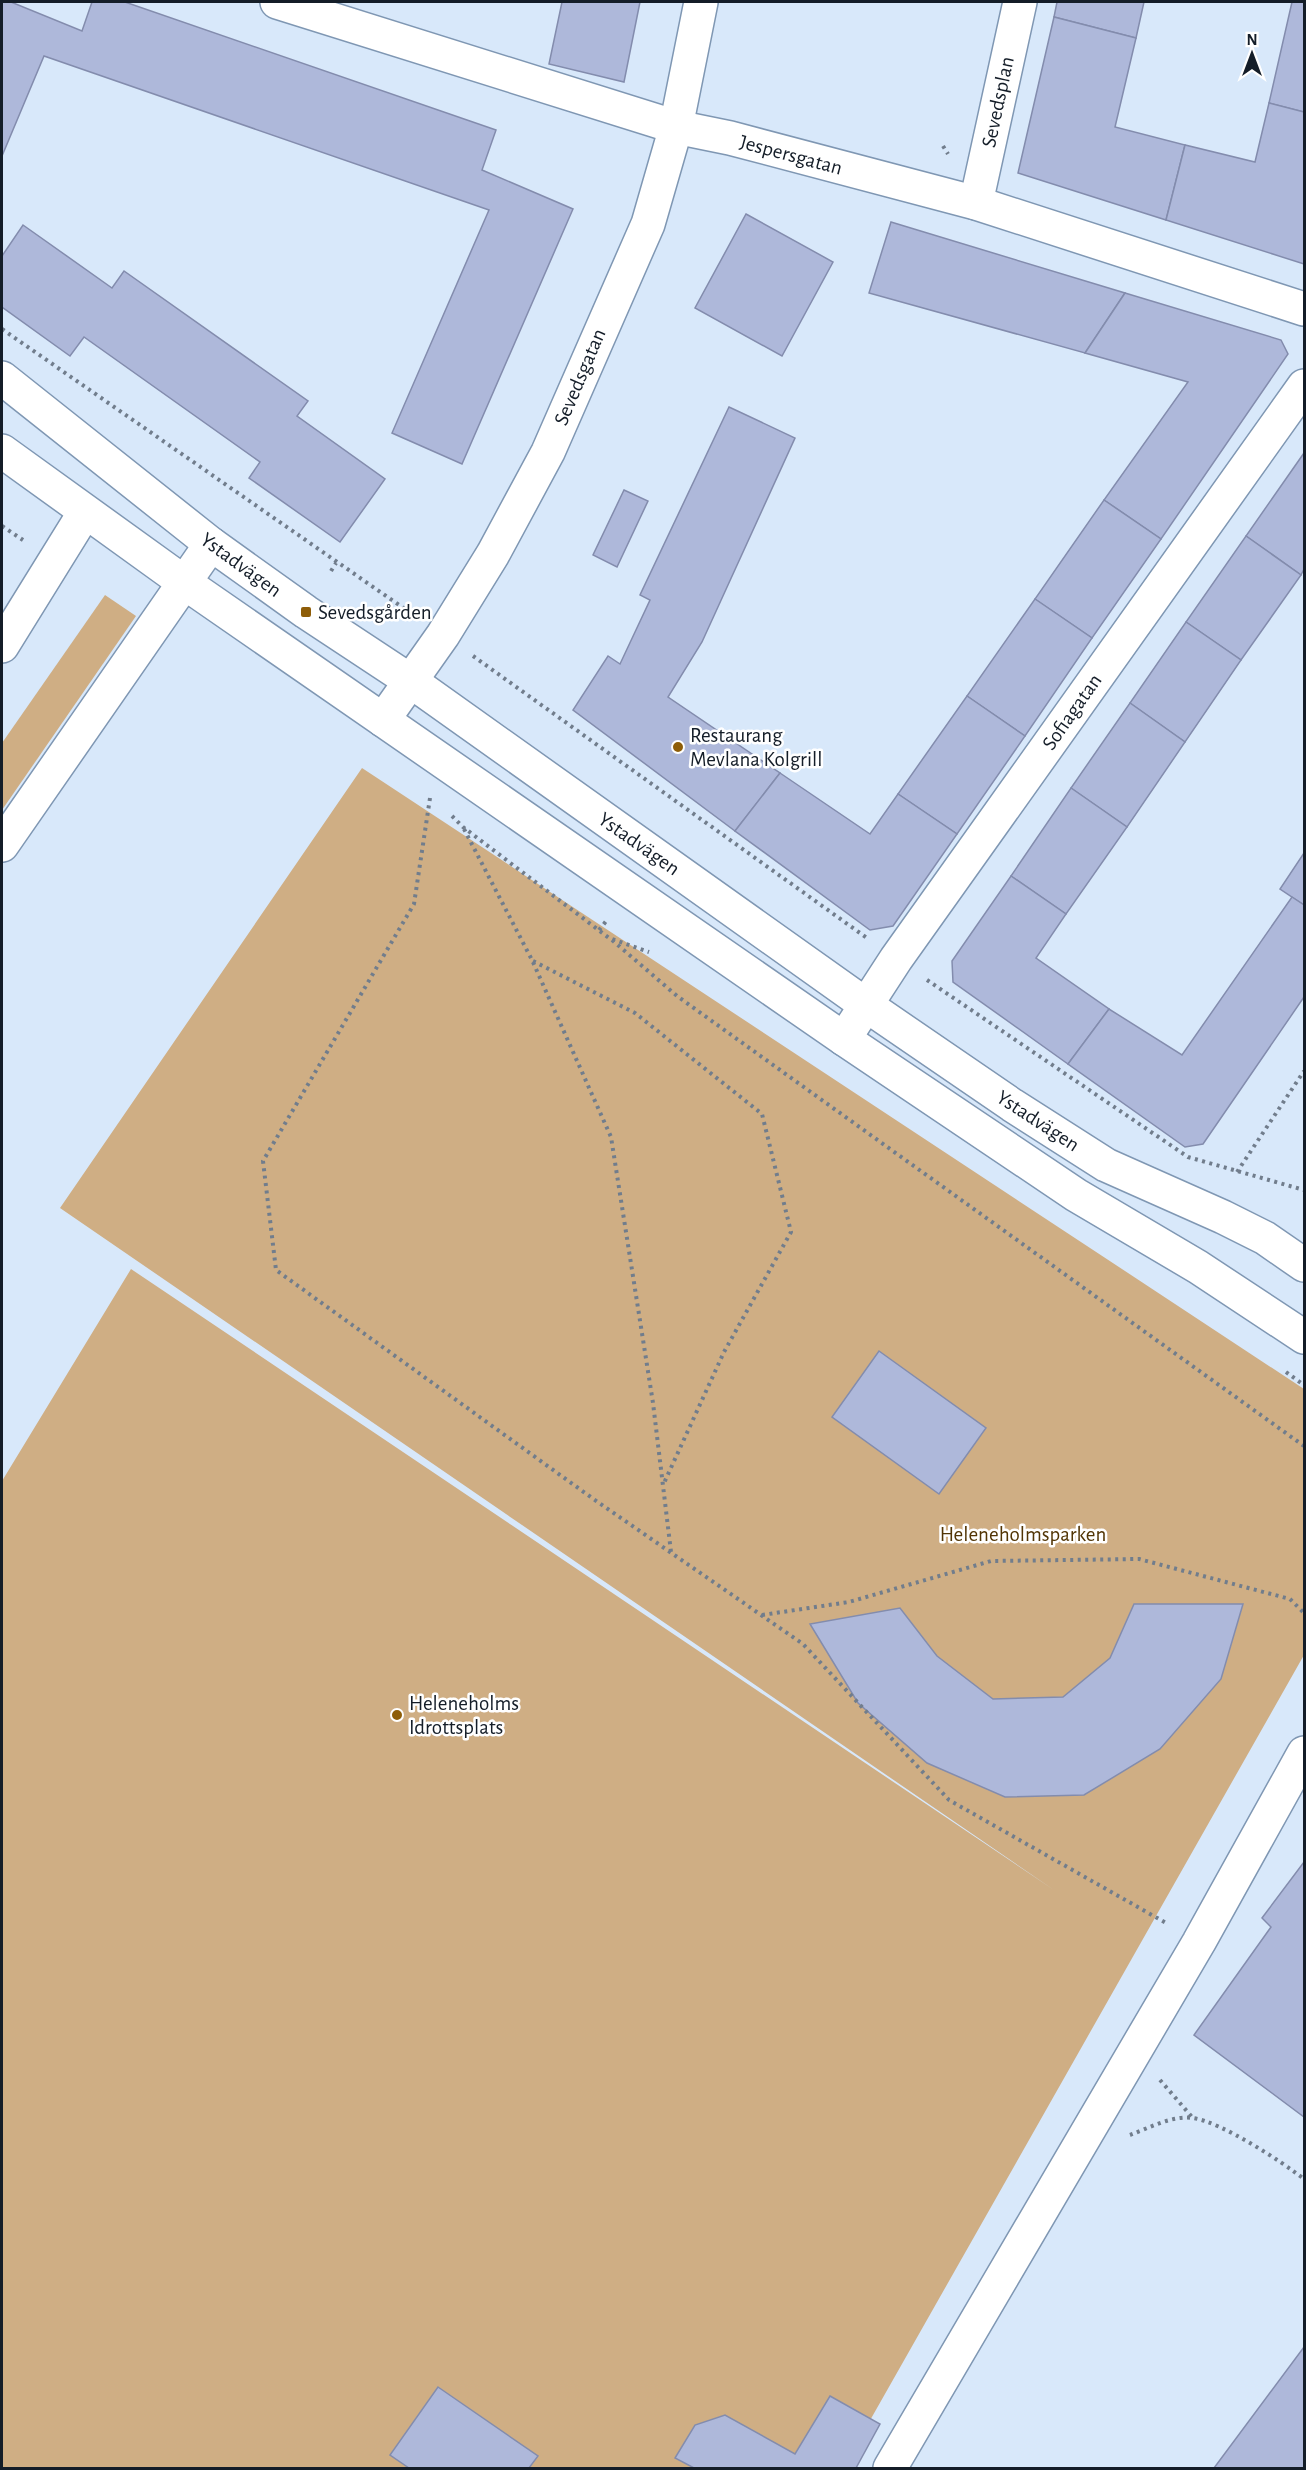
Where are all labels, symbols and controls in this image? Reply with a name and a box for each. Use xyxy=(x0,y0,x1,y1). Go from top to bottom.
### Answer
north arrow xyxy=(1222,24,1282,84)
text: N xyxy=(1246,32,1258,48)
street label: Sevedsplan xyxy=(978,55,1018,149)
street label: Jespersgatan xyxy=(737,131,845,179)
street label: Sevedsgatan xyxy=(550,326,610,428)
street label: Ystadvägen xyxy=(197,529,285,601)
place label: Sevedsgården xyxy=(318,602,432,623)
marker: Sevedsgården xyxy=(299,605,313,619)
street label: Sofiagatan xyxy=(1038,670,1106,754)
place label: Restaurang Mevlana Kolgrill xyxy=(690,725,822,770)
marker: Restaurang Mevlana Kolgrill xyxy=(671,740,685,754)
street label: Ystadvägen xyxy=(594,808,684,880)
street label: Ystadvägen xyxy=(993,1087,1083,1155)
park label: Heleneholmsparken xyxy=(940,1524,1106,1545)
place label: Heleneholms Idrottsplats xyxy=(409,1693,519,1738)
marker: Heleneholms Idrottsplats xyxy=(390,1708,404,1722)

